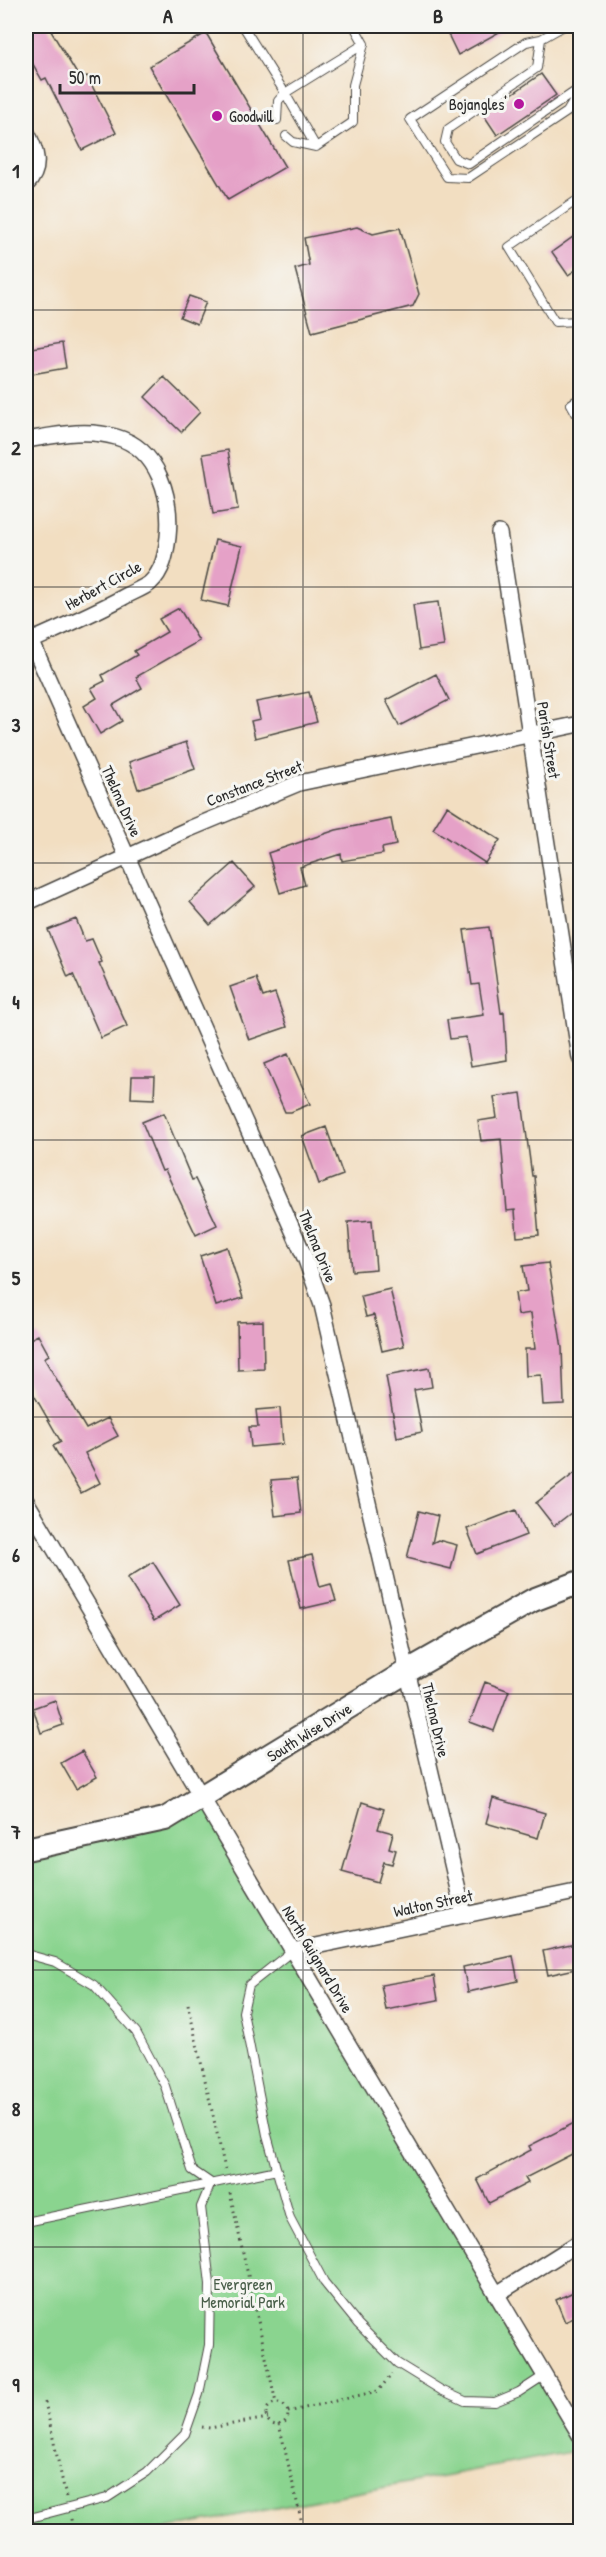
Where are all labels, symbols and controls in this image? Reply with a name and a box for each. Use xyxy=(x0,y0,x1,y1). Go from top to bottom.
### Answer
text: A xyxy=(163,2,173,29)
text: B xyxy=(433,2,443,29)
scale bar xyxy=(60,57,194,95)
text: 50 m xyxy=(69,65,101,90)
place label: Bojangles' xyxy=(449,93,507,115)
marker: Bojangles' xyxy=(512,97,526,111)
place label: Goodwill xyxy=(229,105,274,127)
marker: Goodwill xyxy=(210,109,224,123)
text: 1 xyxy=(12,157,20,184)
text: 2 xyxy=(11,434,21,461)
street label: Herbert Circle xyxy=(61,555,145,615)
street label: Parish Street xyxy=(532,700,566,780)
text: 3 xyxy=(12,711,21,738)
street label: Constance Street xyxy=(203,754,306,811)
street label: Thelma Drive xyxy=(97,762,148,841)
text: 4 xyxy=(12,988,20,1015)
street label: Thelma Drive xyxy=(294,1207,343,1286)
text: 5 xyxy=(12,1264,21,1291)
text: 6 xyxy=(12,1541,20,1568)
street label: Thelma Drive xyxy=(417,1681,455,1760)
street label: South Wise Drive xyxy=(263,1697,356,1767)
text: 7 xyxy=(10,1818,21,1845)
street label: Walton Street xyxy=(391,1884,475,1922)
street label: North Guignard Drive xyxy=(277,1901,359,2017)
text: 8 xyxy=(12,2095,21,2122)
park label: Evergreen Memorial Park xyxy=(201,2273,285,2313)
text: 9 xyxy=(12,2371,20,2398)

